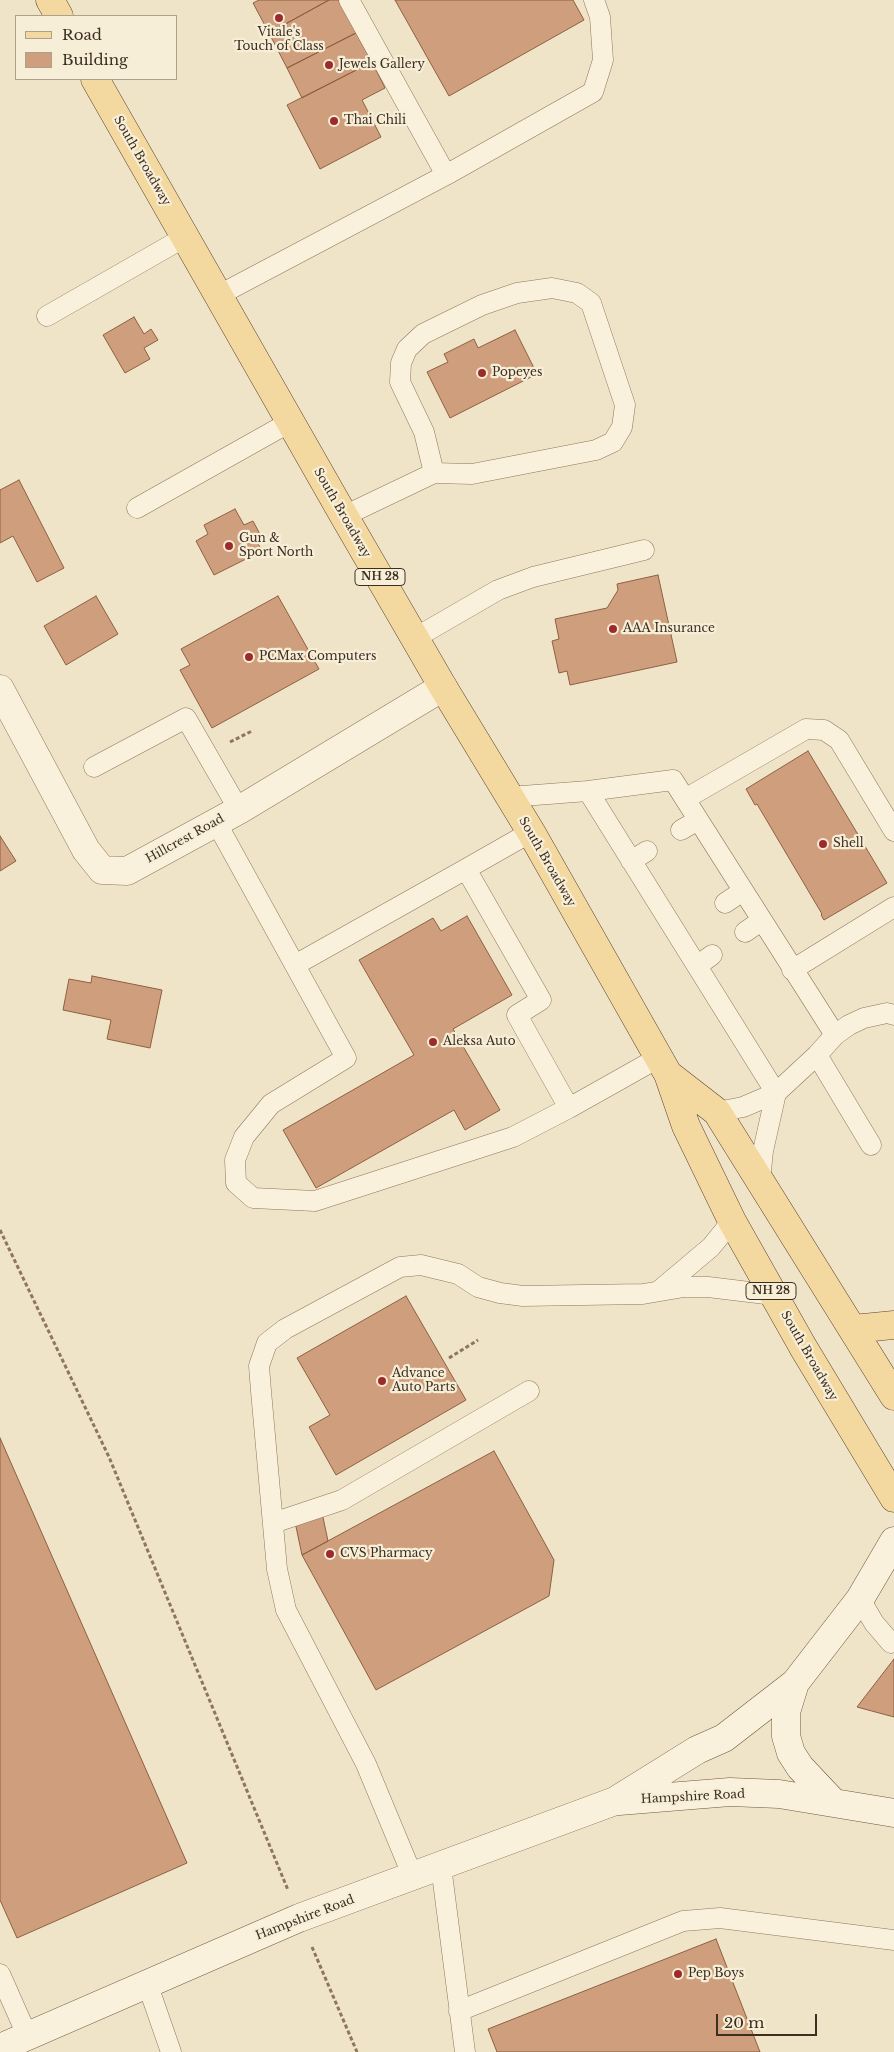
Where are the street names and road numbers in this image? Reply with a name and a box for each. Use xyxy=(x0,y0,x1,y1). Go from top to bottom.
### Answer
street label: South Broadway xyxy=(110,114,174,208)
street label: South Broadway xyxy=(310,466,374,560)
road number: NH 28 xyxy=(355,568,405,586)
street label: Hillcrest Road xyxy=(143,812,227,866)
street label: South Broadway xyxy=(515,815,579,909)
road number: NH 28 xyxy=(746,1282,796,1300)
street label: South Broadway xyxy=(777,1309,841,1403)
street label: Hampshire Road xyxy=(640,1787,746,1807)
street label: Hampshire Road xyxy=(254,1893,356,1943)

